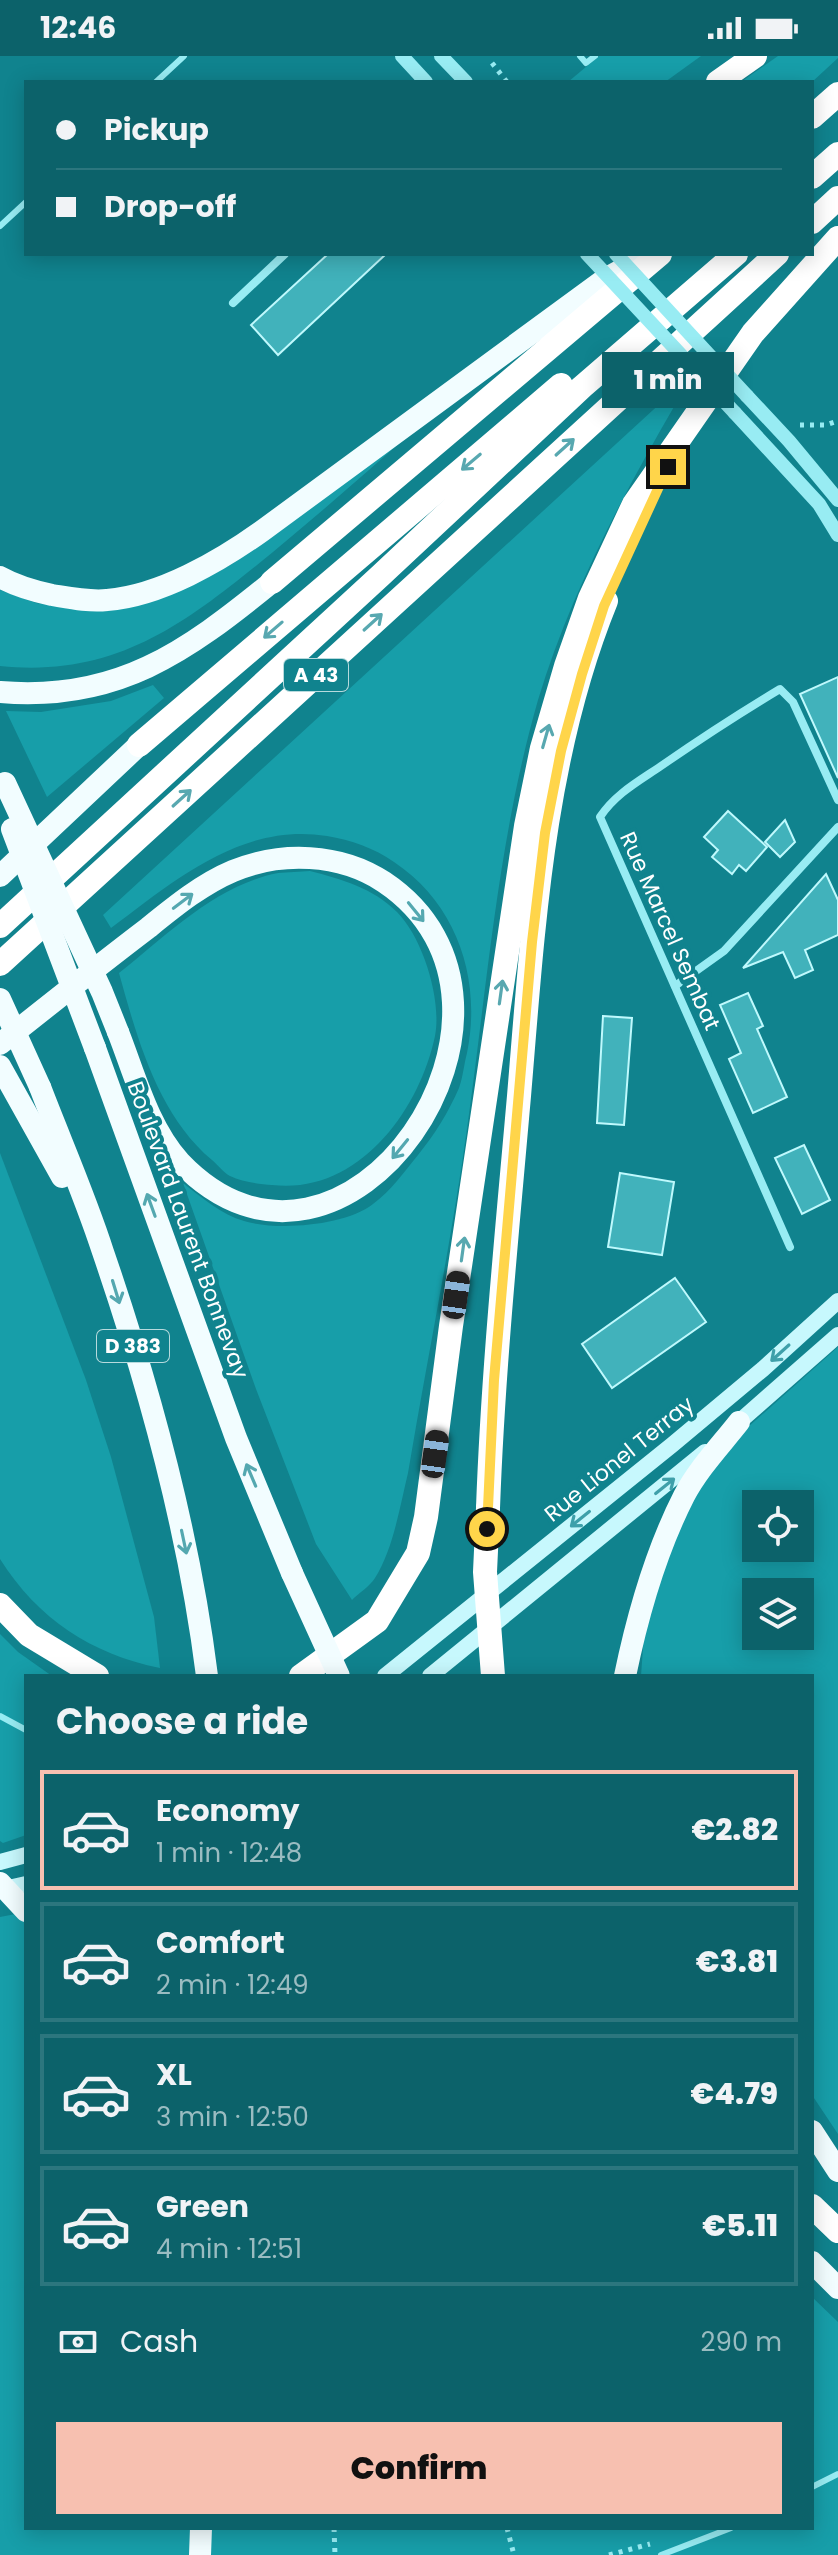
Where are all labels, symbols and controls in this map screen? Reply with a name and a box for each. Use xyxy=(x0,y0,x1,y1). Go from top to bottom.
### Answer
text: 12:46 xyxy=(40,6,116,49)
text: Pickup xyxy=(104,108,209,151)
text: Drop-off xyxy=(104,185,236,228)
callout: 1 min xyxy=(602,351,734,407)
text: 1 min xyxy=(634,362,702,398)
one-way arrow xyxy=(555,438,575,456)
route end xyxy=(650,449,686,485)
one-way arrow xyxy=(461,453,481,471)
one-way arrow xyxy=(363,614,383,632)
one-way arrow xyxy=(263,621,283,639)
road number: A 43 xyxy=(284,659,348,691)
one-way arrow xyxy=(539,723,554,749)
one-way arrow xyxy=(171,789,191,807)
street label: Rue Marcel Sembat xyxy=(612,827,728,1035)
one-way arrow xyxy=(172,892,193,909)
one-way arrow xyxy=(407,901,424,922)
one-way arrow xyxy=(494,980,509,1005)
street label: Boulevard Laurent Bonnevay xyxy=(120,1077,256,1383)
one-way arrow xyxy=(391,1139,409,1159)
one-way arrow xyxy=(143,1193,158,1218)
one-way arrow xyxy=(456,1237,471,1262)
car xyxy=(441,1270,471,1320)
one-way arrow xyxy=(109,1278,124,1304)
road number: D 383 xyxy=(97,1330,169,1362)
one-way arrow xyxy=(771,1344,791,1362)
street label: Rue Lionel Terray xyxy=(538,1389,701,1529)
car xyxy=(420,1429,450,1479)
one-way arrow xyxy=(243,1463,258,1488)
one-way arrow xyxy=(654,1477,674,1495)
map controls xyxy=(742,1490,814,1650)
button: locate xyxy=(742,1490,814,1562)
one-way arrow xyxy=(571,1510,591,1528)
route start xyxy=(469,1511,505,1547)
one-way arrow xyxy=(177,1529,192,1555)
button: layers xyxy=(742,1578,814,1650)
text: Choose a ride xyxy=(56,1696,308,1747)
text: Economy xyxy=(156,1789,300,1832)
icon: car xyxy=(60,1794,132,1866)
text: €2.82 xyxy=(691,1808,778,1851)
text: 1 min · 12:48 xyxy=(156,1835,302,1871)
text: Comfort xyxy=(156,1921,285,1964)
icon: car xyxy=(60,1926,132,1998)
text: €3.81 xyxy=(696,1940,778,1983)
text: 2 min · 12:49 xyxy=(156,1967,309,2003)
text: XL xyxy=(156,2053,192,2096)
icon: car xyxy=(60,2058,132,2130)
text: €4.79 xyxy=(691,2072,778,2115)
text: 3 min · 12:50 xyxy=(156,2099,309,2135)
text: Green xyxy=(156,2185,249,2228)
icon: car xyxy=(60,2190,132,2262)
text: €5.11 xyxy=(702,2204,778,2247)
text: 4 min · 12:51 xyxy=(156,2231,302,2267)
icon: cash xyxy=(56,2320,100,2364)
text: Cash xyxy=(120,2320,198,2363)
text: 290 m xyxy=(701,2324,782,2360)
button: Confirm xyxy=(56,2422,782,2514)

